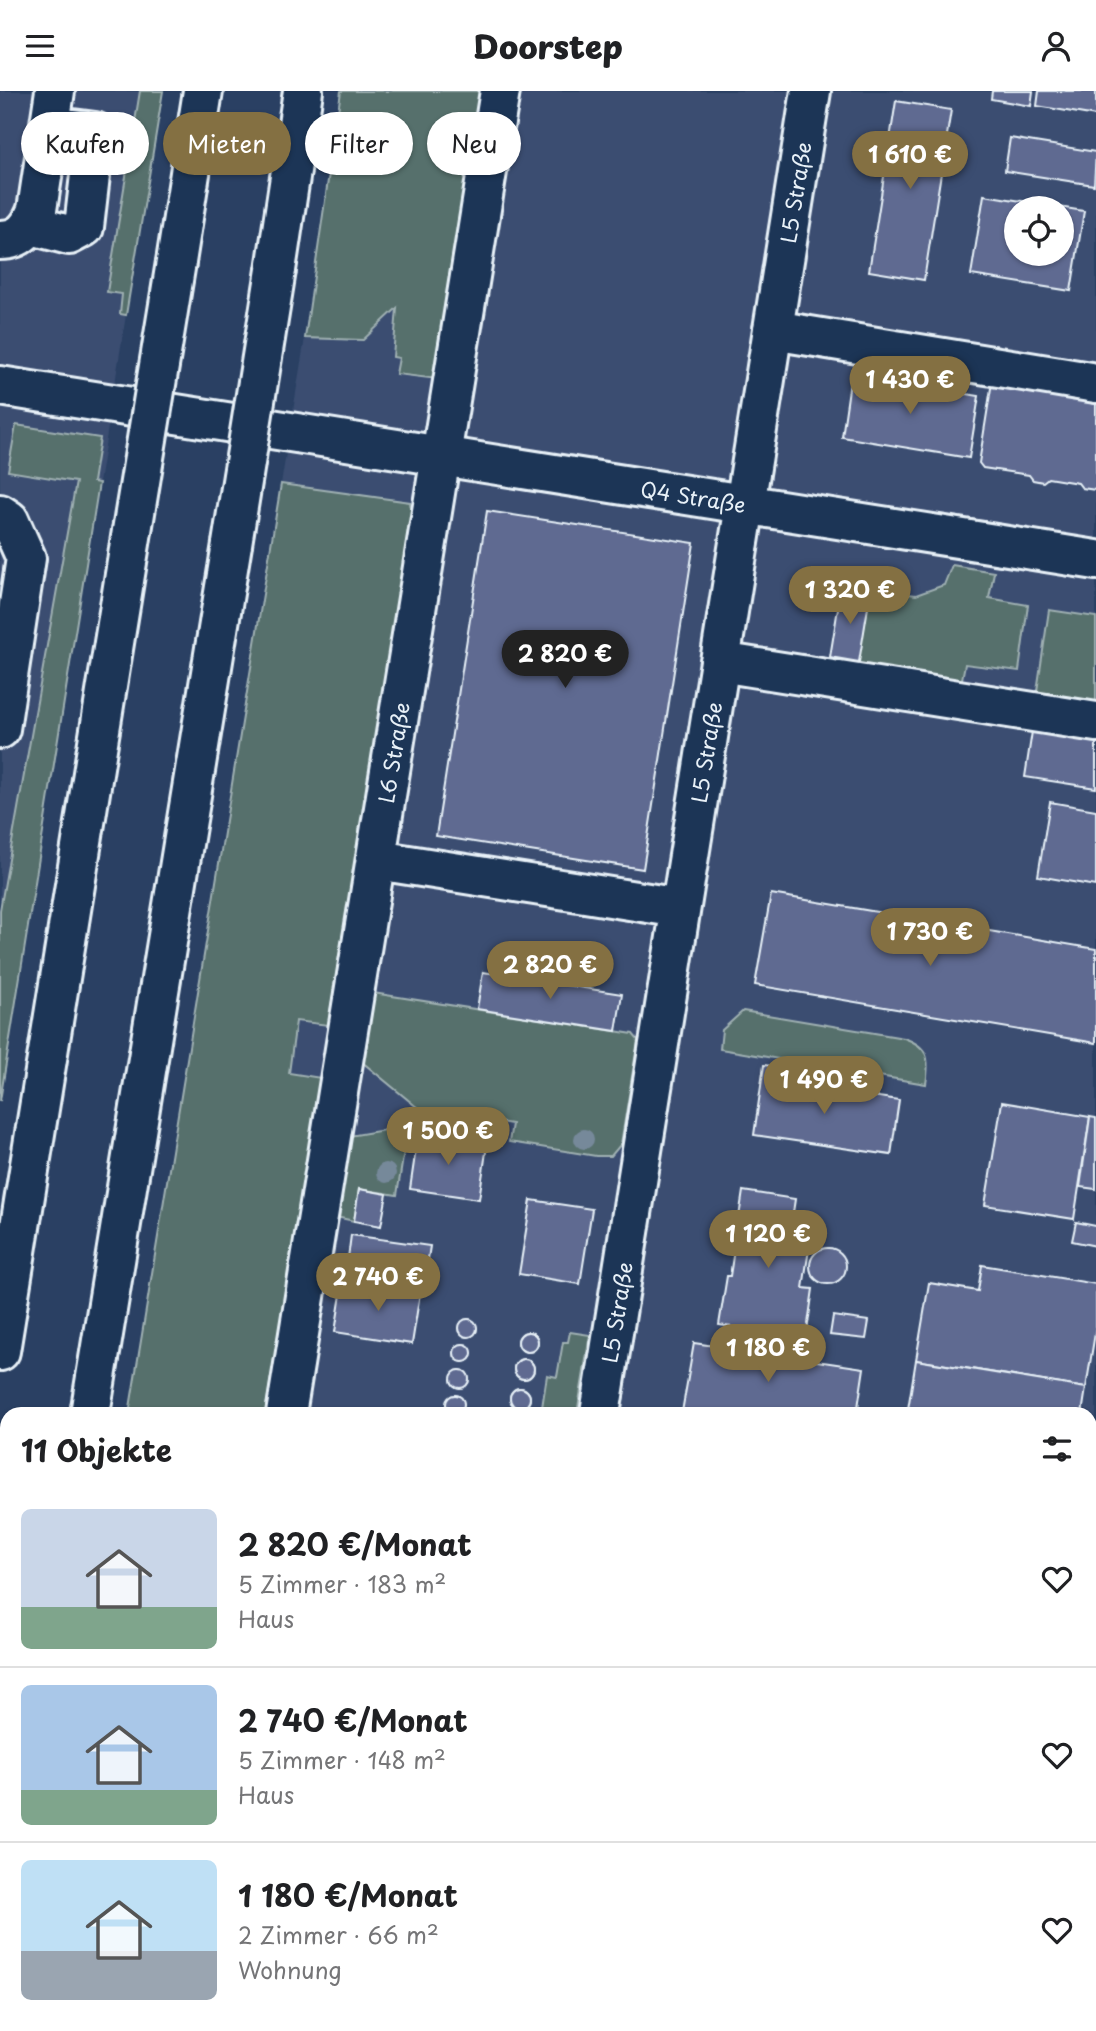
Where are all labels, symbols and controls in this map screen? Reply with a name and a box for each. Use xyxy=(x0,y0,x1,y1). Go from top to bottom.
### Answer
text: Doorstep xyxy=(473,22,623,70)
icon: menu xyxy=(21,27,59,65)
icon: person xyxy=(1037,27,1075,65)
chip: Kaufen xyxy=(21,112,149,175)
chip: Mieten xyxy=(163,112,291,175)
chip: Filter xyxy=(305,112,413,175)
chip: Neu xyxy=(427,112,521,175)
pin: 1 610 € xyxy=(845,132,975,191)
text: 1 610 € xyxy=(868,136,952,171)
street label: L5 Straße xyxy=(771,140,819,245)
map controls xyxy=(1004,196,1074,266)
button: locate xyxy=(1004,196,1074,266)
pin: 1 430 € xyxy=(845,357,975,416)
text: 1 430 € xyxy=(866,361,955,396)
street label: Q4 Straße xyxy=(638,472,748,520)
pin: 1 320 € xyxy=(785,567,915,626)
text: 1 320 € xyxy=(805,571,895,606)
pin: 2 820 € xyxy=(500,631,630,690)
text: 2 820 € xyxy=(518,635,612,670)
street label: L6 Straße xyxy=(369,700,417,805)
street label: L5 Straße xyxy=(682,700,729,805)
pin: 1 730 € xyxy=(865,909,995,968)
text: 1 730 € xyxy=(887,913,973,948)
pin: 2 820 € xyxy=(485,941,615,1001)
text: 2 820 € xyxy=(503,946,597,981)
pin: 1 490 € xyxy=(759,1056,889,1116)
text: 1 490 € xyxy=(780,1061,868,1096)
pin: 1 500 € xyxy=(383,1107,513,1167)
text: 1 500 € xyxy=(403,1112,493,1147)
pin: 1 120 € xyxy=(703,1211,833,1270)
text: 1 120 € xyxy=(725,1215,811,1250)
pin: 2 740 € xyxy=(313,1253,443,1313)
text: 2 740 € xyxy=(332,1258,424,1293)
street label: L5 Straße xyxy=(592,1259,640,1365)
pin: 1 180 € xyxy=(703,1325,833,1384)
text: 1 180 € xyxy=(726,1329,810,1364)
text: 11 Objekte xyxy=(21,1427,172,1472)
icon: filters xyxy=(1038,1430,1076,1468)
text: 2 820 €/Monat xyxy=(238,1521,472,1566)
icon: home xyxy=(77,1537,161,1621)
icon: heart xyxy=(1038,1560,1076,1598)
text: 5 Zimmer · 183 m² xyxy=(238,1566,446,1601)
text: Haus xyxy=(238,1601,294,1636)
text: 2 740 €/Monat xyxy=(238,1697,468,1742)
icon: home xyxy=(77,1713,161,1797)
icon: heart xyxy=(1038,1736,1076,1774)
text: 5 Zimmer · 148 m² xyxy=(238,1742,446,1777)
text: Haus xyxy=(238,1777,294,1812)
text: 1 180 €/Monat xyxy=(238,1872,458,1917)
icon: home xyxy=(77,1888,161,1972)
icon: heart xyxy=(1038,1911,1076,1949)
text: 2 Zimmer · 66 m² xyxy=(238,1917,439,1952)
text: Wohnung xyxy=(238,1952,342,1987)

